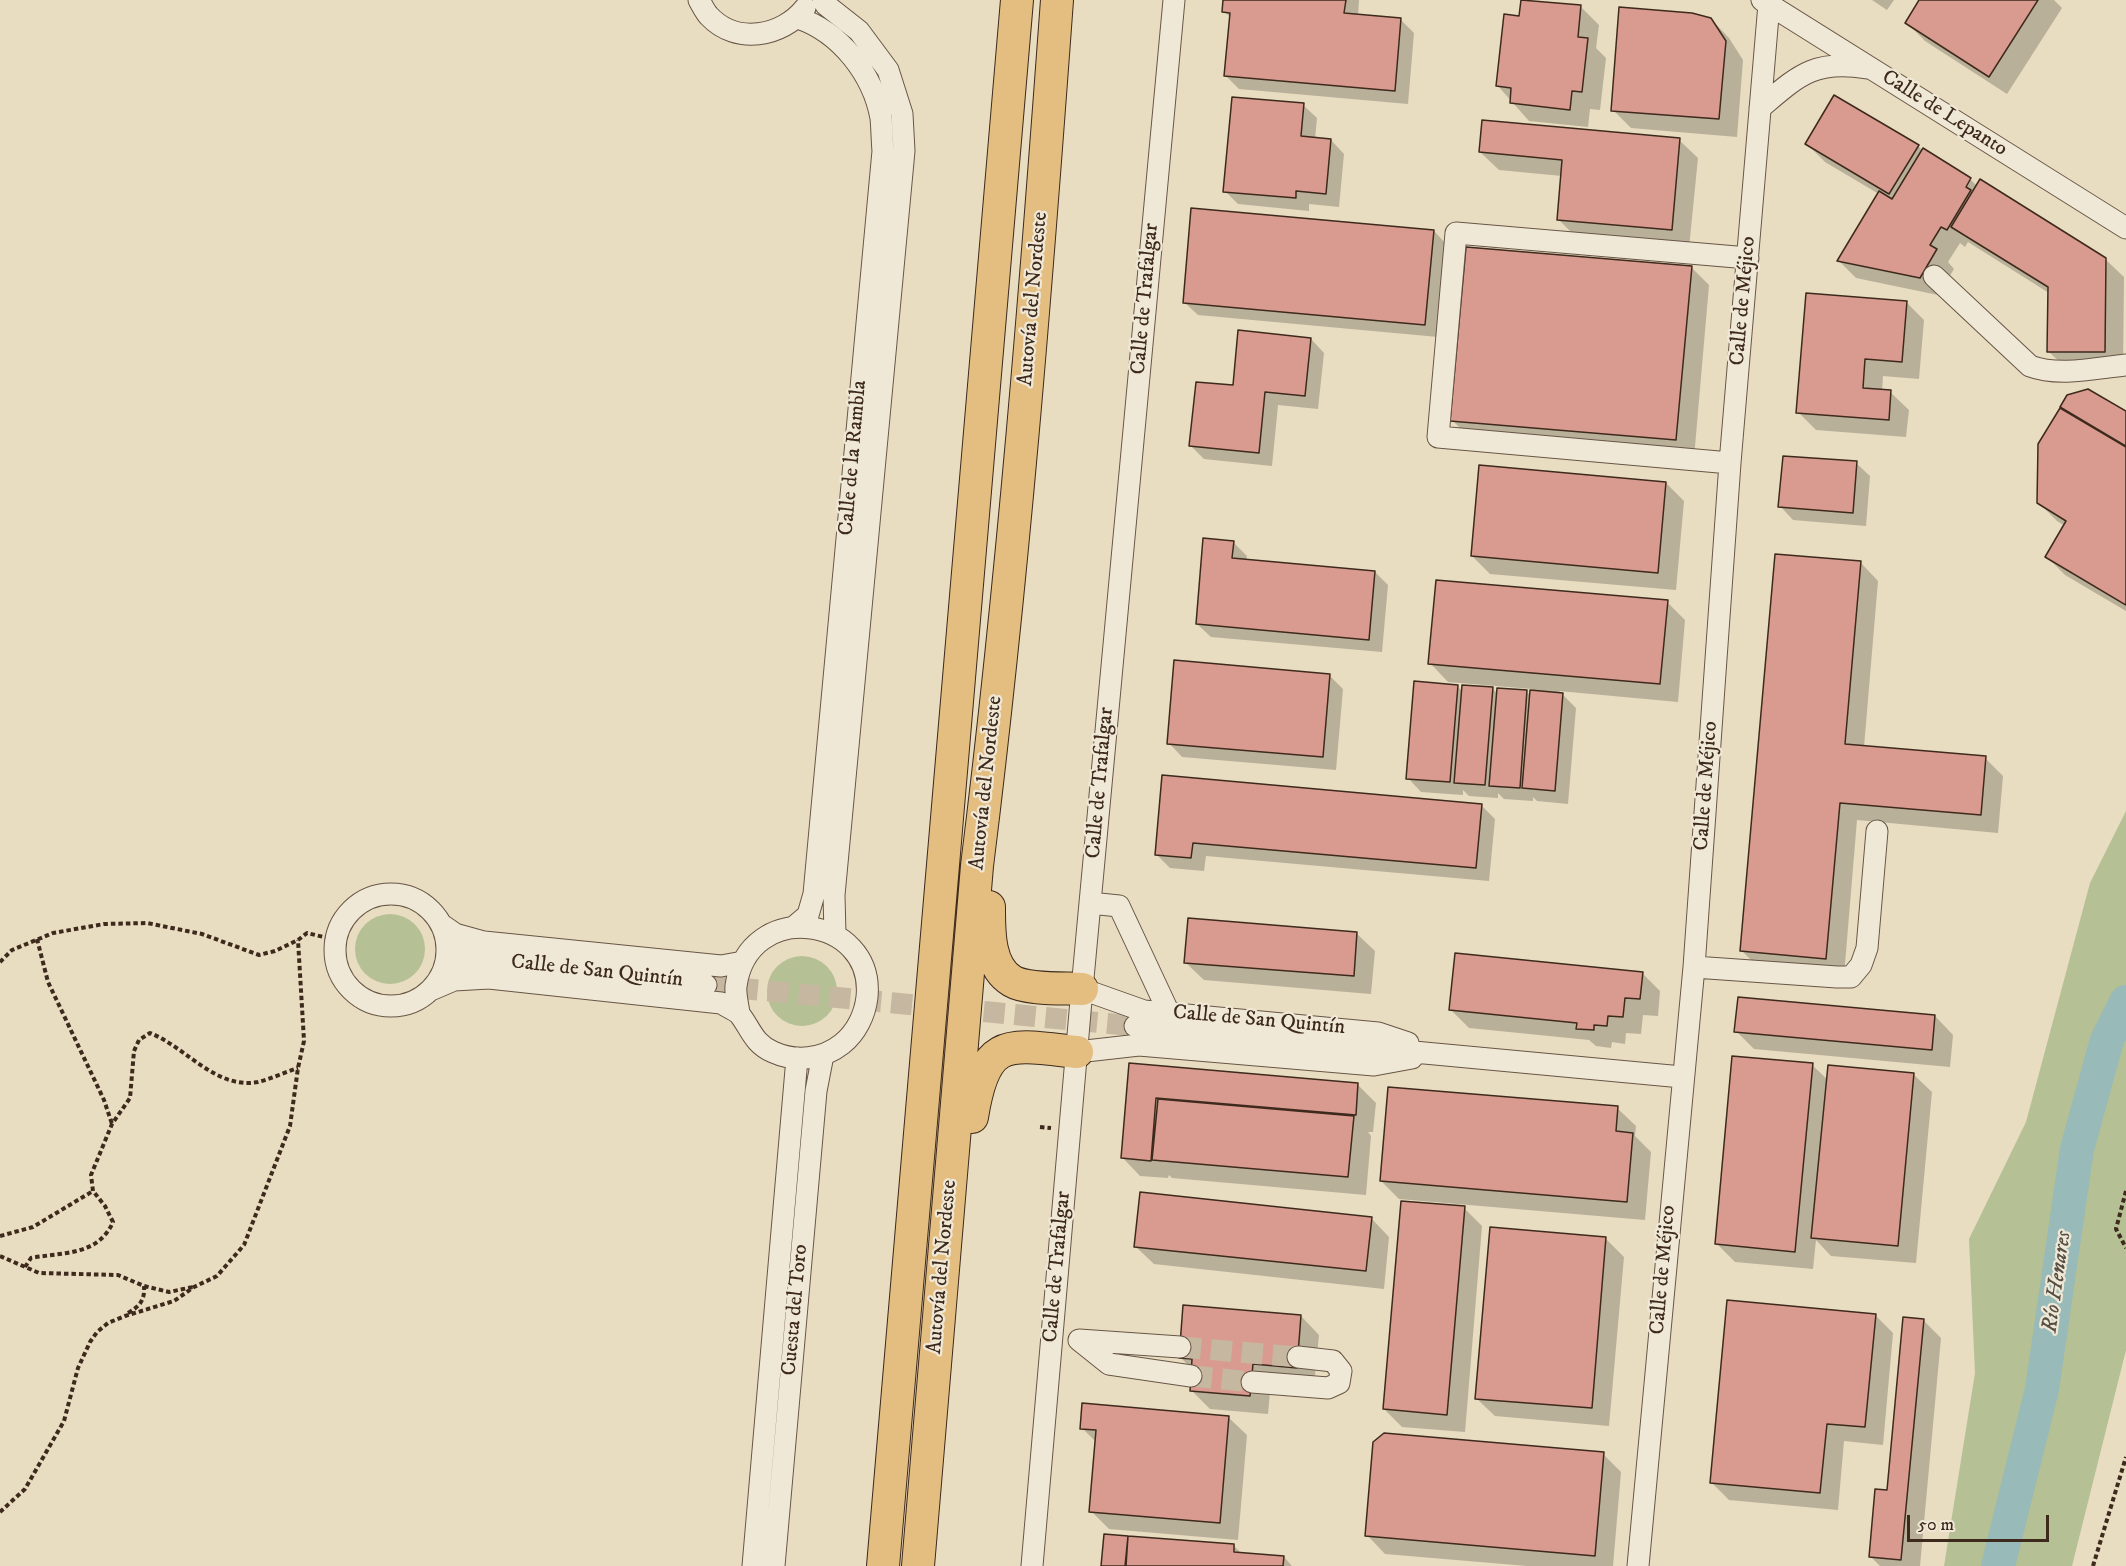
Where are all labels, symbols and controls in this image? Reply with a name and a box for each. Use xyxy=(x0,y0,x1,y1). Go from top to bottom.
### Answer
street label: Calle de Lepanto xyxy=(1877,65,2011,163)
street label: Autovía del Nordeste xyxy=(1014,211,1054,387)
street label: Calle de Trafalgar xyxy=(1127,222,1165,376)
street label: Calle de Méjico xyxy=(1726,235,1762,367)
street label: Calle de la Rambla xyxy=(835,379,873,537)
street label: Autovía del Nordeste xyxy=(965,695,1009,871)
street label: Calle de Trafalgar xyxy=(1082,706,1120,860)
street label: Calle de Méjico xyxy=(1690,720,1724,852)
street label: Calle de San Quintín xyxy=(510,950,684,994)
street label: Calle de San Quintín xyxy=(1172,1001,1346,1041)
street label: Autovía del Nordeste xyxy=(923,1179,963,1355)
street label: Calle de Trafalgar xyxy=(1039,1190,1077,1344)
street label: Calle de Méjico xyxy=(1646,1204,1682,1336)
water label: Río Henares xyxy=(2038,1230,2078,1334)
street label: Cuesta del Toro xyxy=(778,1243,814,1377)
scale bar xyxy=(1910,1503,2052,1541)
text: 50 m xyxy=(1918,1514,1954,1536)

